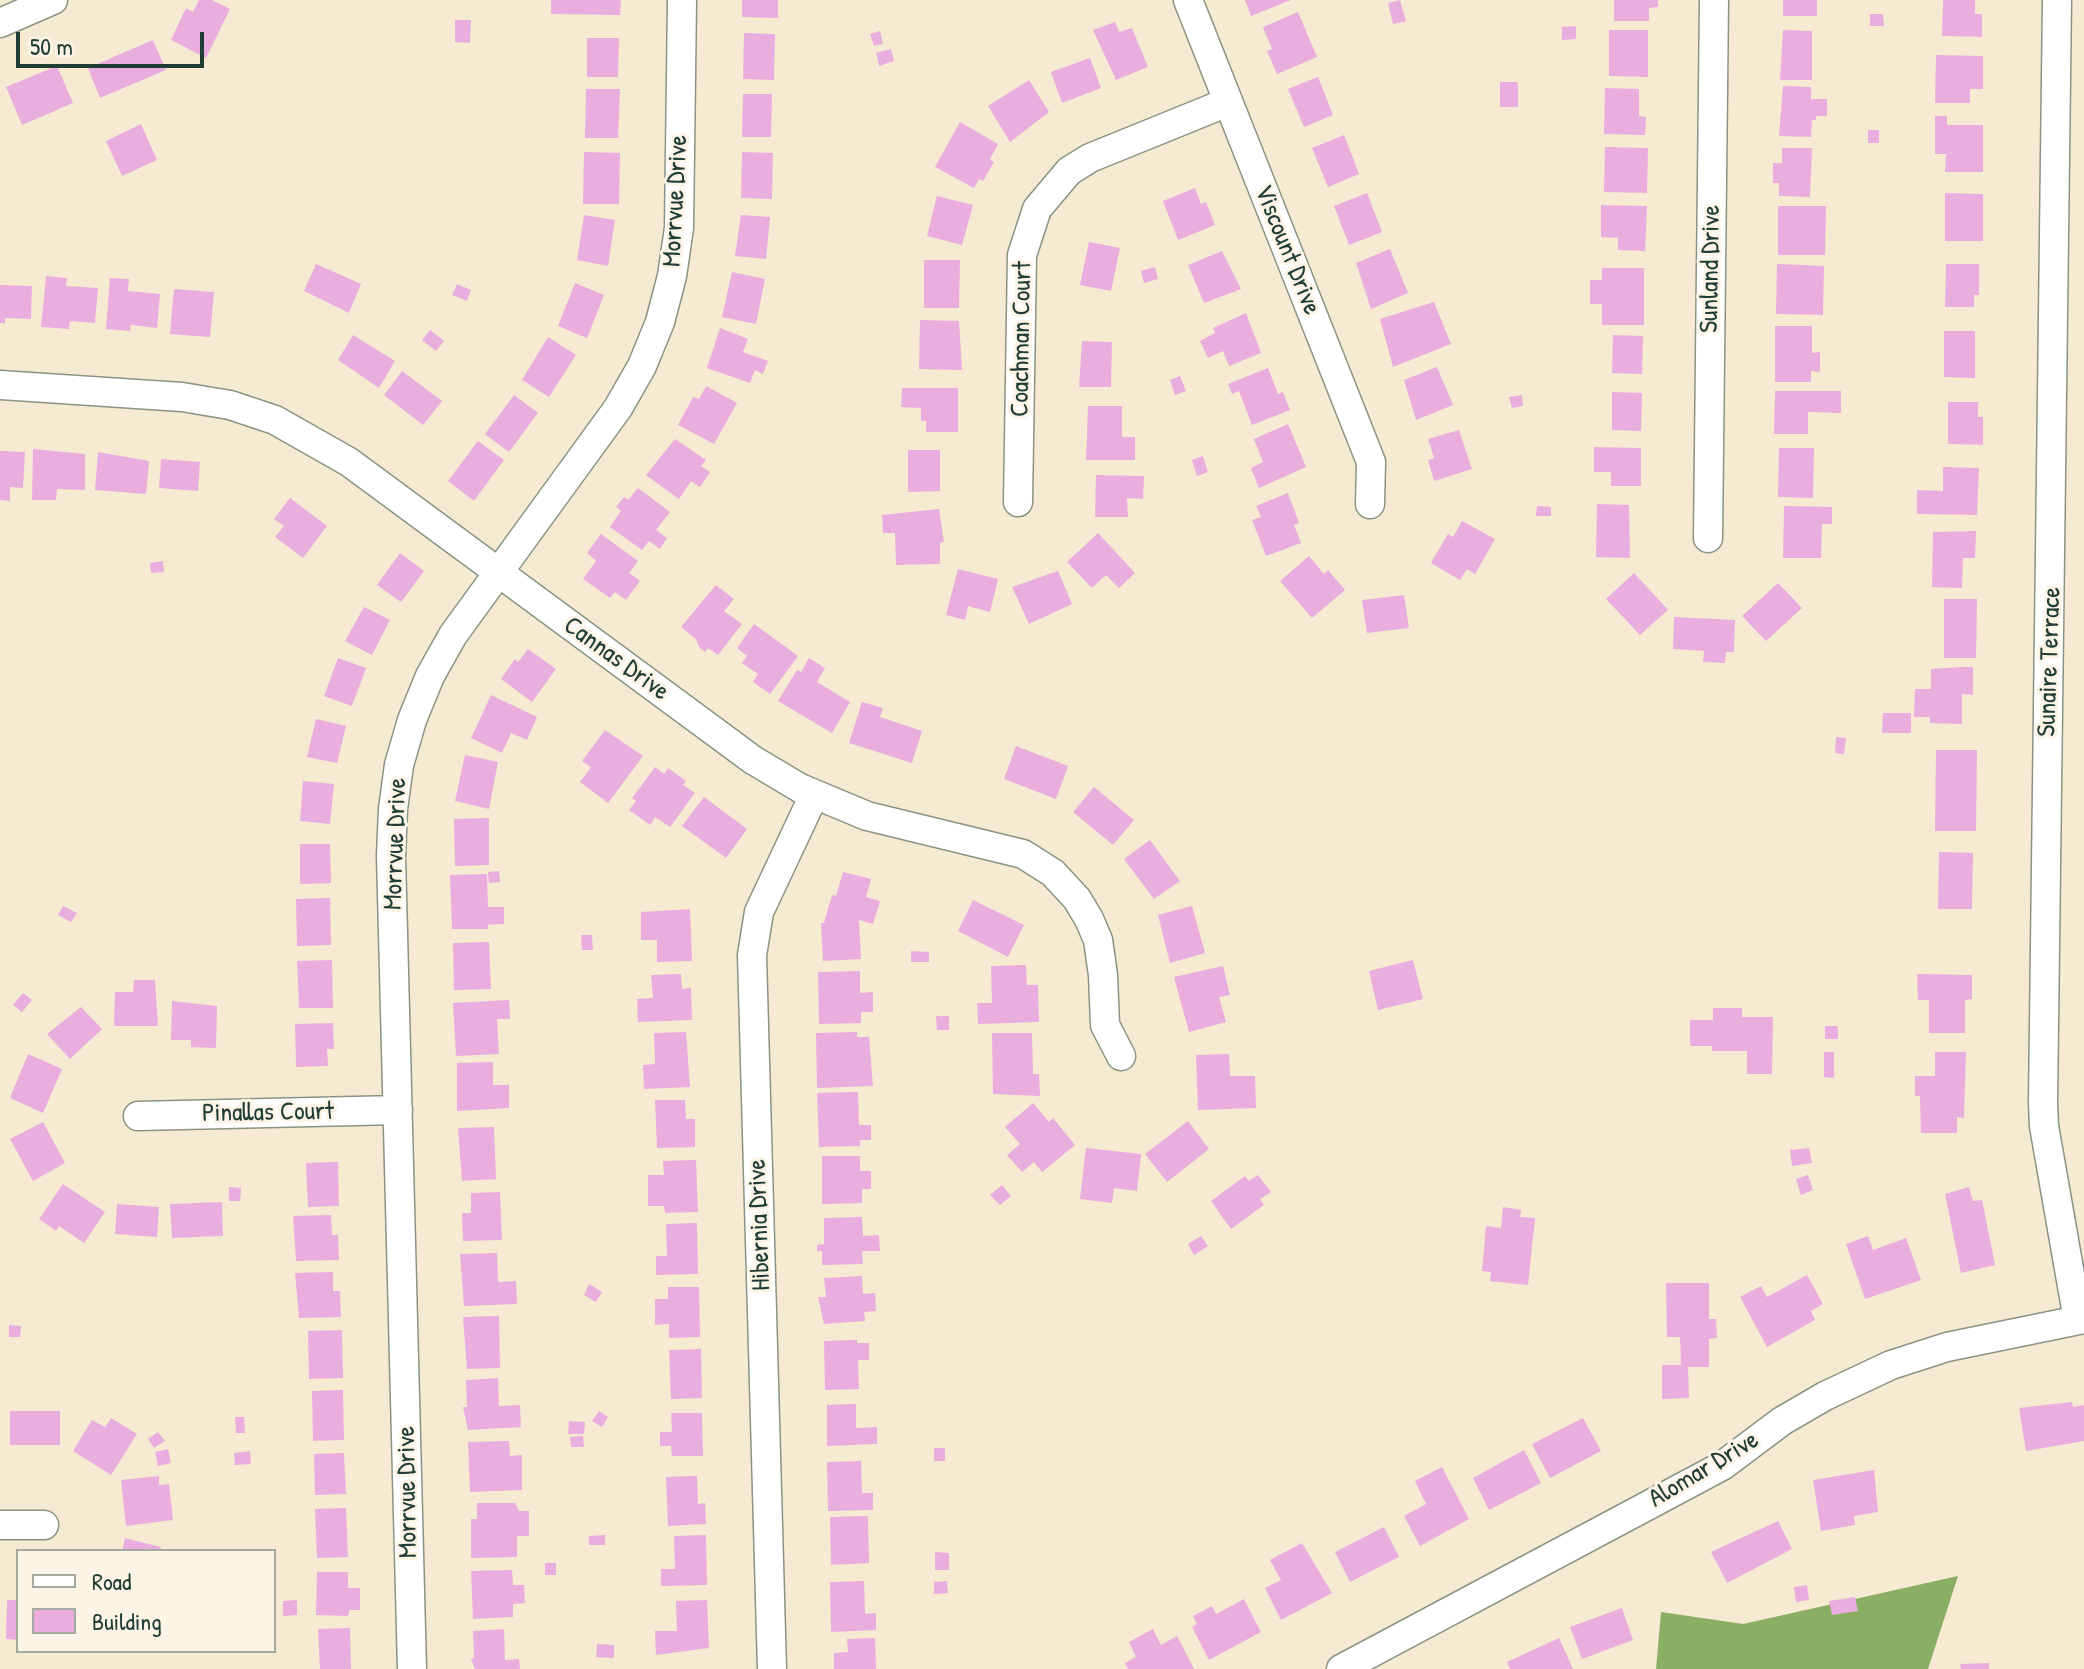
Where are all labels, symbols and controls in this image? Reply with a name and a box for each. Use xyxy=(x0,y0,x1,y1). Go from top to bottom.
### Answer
scale bar xyxy=(20,16,208,66)
text: 50 m xyxy=(30,30,73,62)
street label: Morrvue Drive xyxy=(657,134,695,268)
street label: Viscount Drive xyxy=(1247,181,1327,319)
street label: Sunland Drive xyxy=(1694,205,1728,333)
street label: Coachman Court xyxy=(1005,261,1039,417)
street label: Sunaire Terrace xyxy=(2032,587,2068,737)
street label: Cannas Drive xyxy=(557,610,675,708)
street label: Morrvue Drive xyxy=(378,777,414,911)
street label: Pinallas Court xyxy=(202,1096,334,1130)
street label: Hibernia Drive xyxy=(742,1159,778,1291)
street label: Alomar Drive xyxy=(1643,1425,1765,1515)
street label: Morrvue Drive xyxy=(391,1426,425,1558)
legend xyxy=(16,1549,276,1653)
text: Road xyxy=(92,1565,131,1597)
text: Building xyxy=(92,1605,162,1637)

